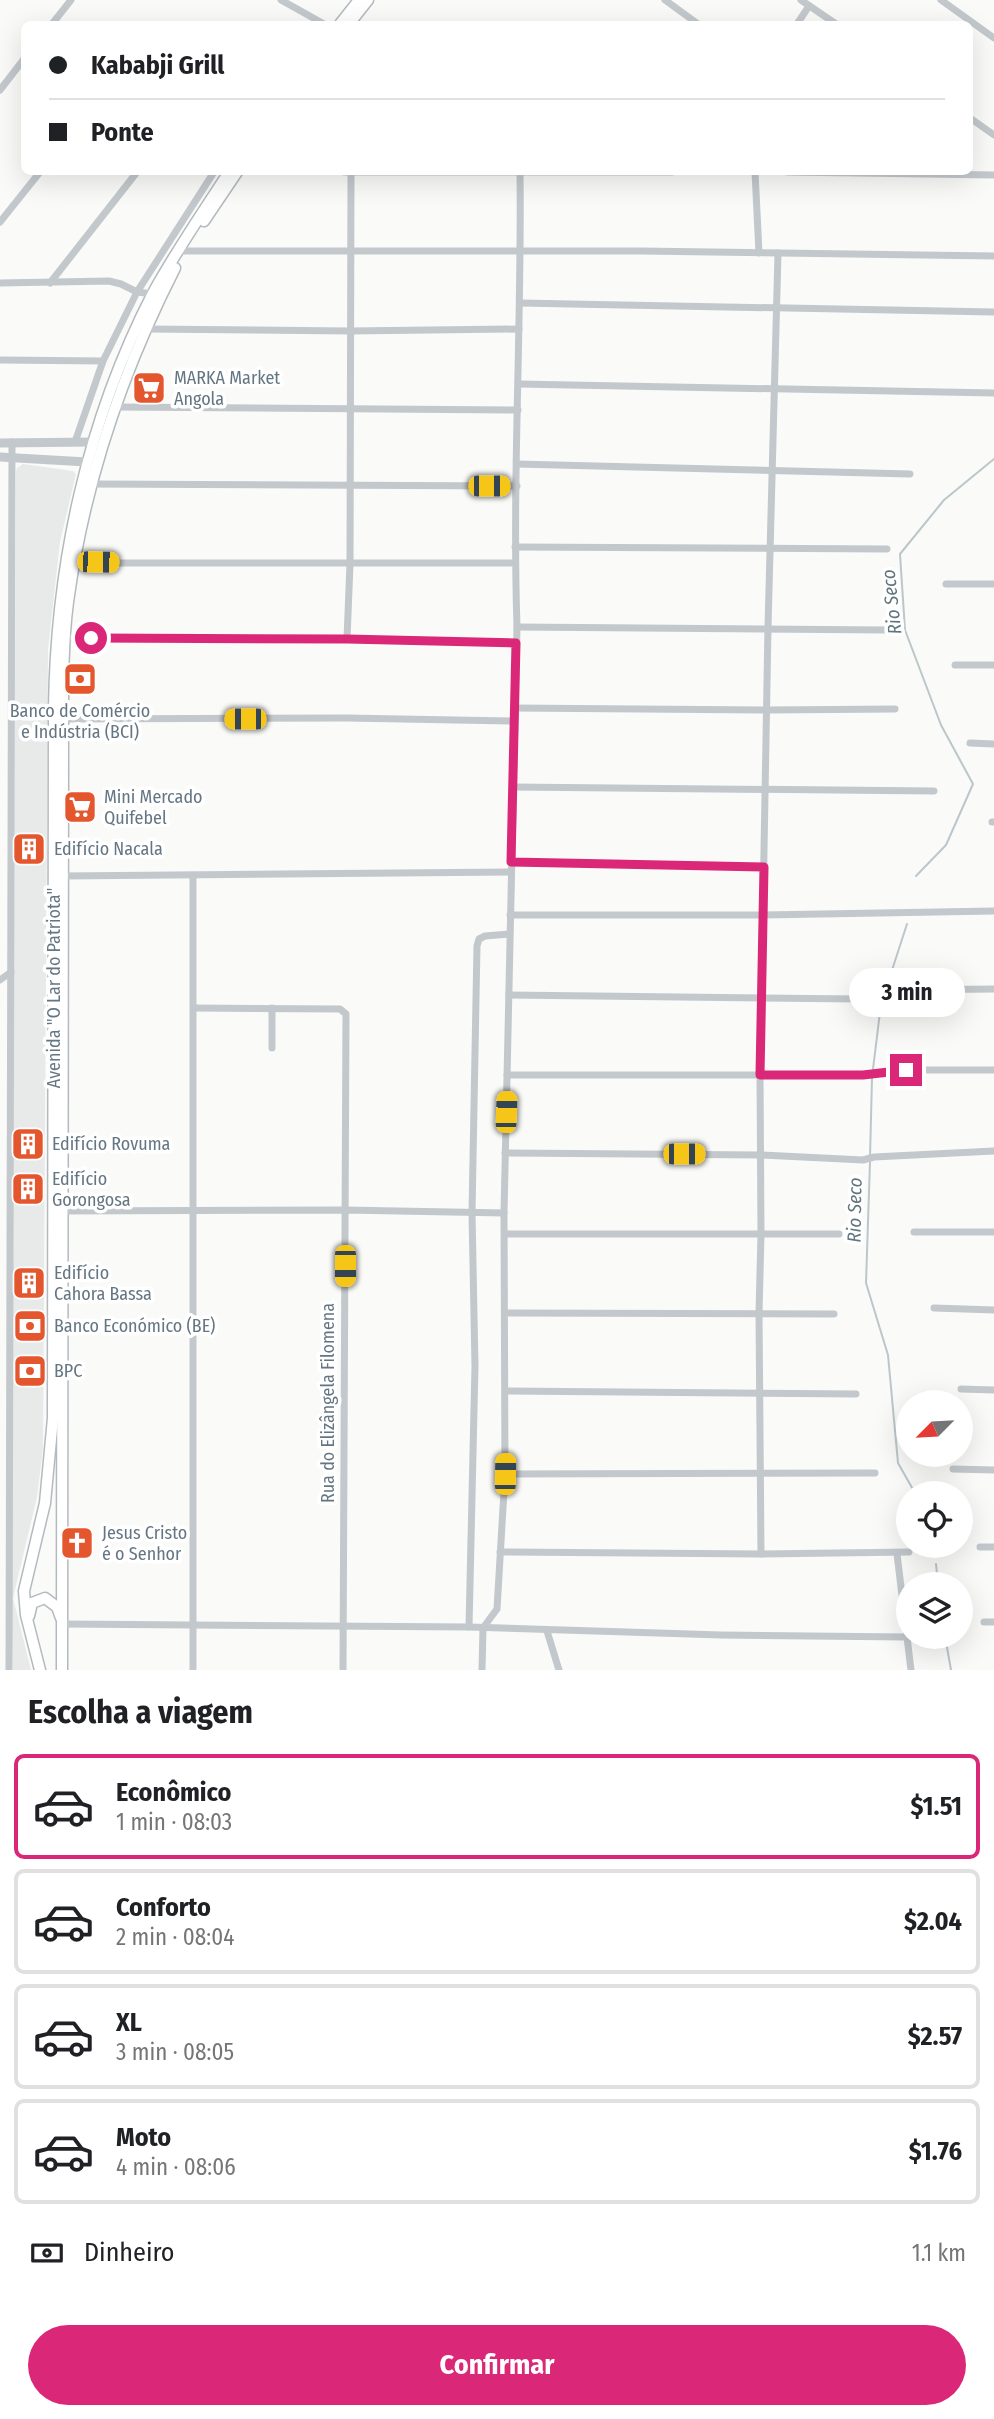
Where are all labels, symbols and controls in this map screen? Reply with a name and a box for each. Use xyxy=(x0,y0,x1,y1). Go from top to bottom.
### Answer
text: Kababji Grill xyxy=(91,50,224,81)
text: Ponte xyxy=(91,117,154,148)
place label: MARKA Market Angola xyxy=(174,367,280,410)
supermarket icon: MARKA Market Angola xyxy=(130,369,168,407)
car xyxy=(469,476,511,497)
car xyxy=(77,551,120,573)
water label: Rio Seco xyxy=(877,568,906,636)
route start xyxy=(75,622,107,654)
bank icon: Banco de Comércio e Indústria (BCI) xyxy=(61,660,99,698)
place label: Banco de Comércio e Indústria (BCI) xyxy=(10,700,150,743)
car xyxy=(225,709,267,730)
place label: Mini Mercado Quifebel xyxy=(104,786,203,829)
supermarket icon: Mini Mercado Quifebel xyxy=(61,788,99,826)
building icon: Edifício Nacala xyxy=(10,830,48,868)
place label: Edifício Nacala xyxy=(54,838,163,860)
street label: Avenida "O Lar do Patriota" xyxy=(43,888,65,1088)
callout: 3 min xyxy=(848,968,964,1018)
text: 3 min xyxy=(881,978,933,1006)
route end xyxy=(890,1054,922,1086)
car xyxy=(495,1091,518,1133)
building icon: Edifício Rovuma xyxy=(9,1125,47,1163)
place label: Edifício Rovuma xyxy=(52,1133,171,1155)
car xyxy=(664,1144,706,1165)
place label: Edifício Gorongosa xyxy=(52,1168,131,1211)
building icon: Edifício Gorongosa xyxy=(9,1170,47,1208)
water label: Rio Seco xyxy=(842,1177,867,1243)
car xyxy=(335,1245,356,1287)
place label: Edifício Cahora Bassa xyxy=(54,1262,152,1305)
building icon: Edifício Cahora Bassa xyxy=(10,1264,48,1302)
street label: Rua do Elizângela Filomena xyxy=(317,1303,339,1503)
bank icon: Banco Económico (BE) xyxy=(11,1307,49,1345)
place label: Banco Económico (BE) xyxy=(54,1315,215,1337)
bank icon: BPC xyxy=(11,1352,49,1390)
place label: BPC xyxy=(54,1360,82,1382)
north arrow xyxy=(896,1390,973,1466)
map controls xyxy=(896,1390,973,1649)
car xyxy=(495,1453,516,1495)
button: locate xyxy=(896,1481,973,1558)
place label: Jesus Cristo é o Senhor xyxy=(102,1522,187,1565)
church icon: Jesus Cristo é o Senhor xyxy=(58,1524,96,1562)
button: layers xyxy=(896,1572,973,1649)
text: Escolha a viagem xyxy=(28,1693,253,1731)
icon: car xyxy=(32,1775,95,1838)
text: Econômico xyxy=(116,1777,231,1808)
text: $1.51 xyxy=(910,1791,962,1822)
text: 1 min · 08:03 xyxy=(116,1808,232,1836)
icon: car xyxy=(32,1890,95,1953)
text: Conforto xyxy=(116,1892,211,1923)
text: $2.04 xyxy=(904,1906,962,1937)
text: 2 min · 08:04 xyxy=(116,1923,234,1951)
icon: car xyxy=(32,2005,95,2068)
text: XL xyxy=(116,2007,142,2038)
text: $2.57 xyxy=(908,2021,962,2052)
text: 3 min · 08:05 xyxy=(116,2038,234,2066)
icon: car xyxy=(32,2120,95,2183)
text: Moto xyxy=(116,2122,171,2153)
text: $1.76 xyxy=(909,2136,962,2167)
text: 4 min · 08:06 xyxy=(116,2153,236,2181)
icon: cash xyxy=(28,2234,66,2272)
text: Dinheiro xyxy=(84,2237,174,2268)
text: 1.1 km xyxy=(912,2239,966,2267)
button: Confirmar xyxy=(28,2325,966,2405)

